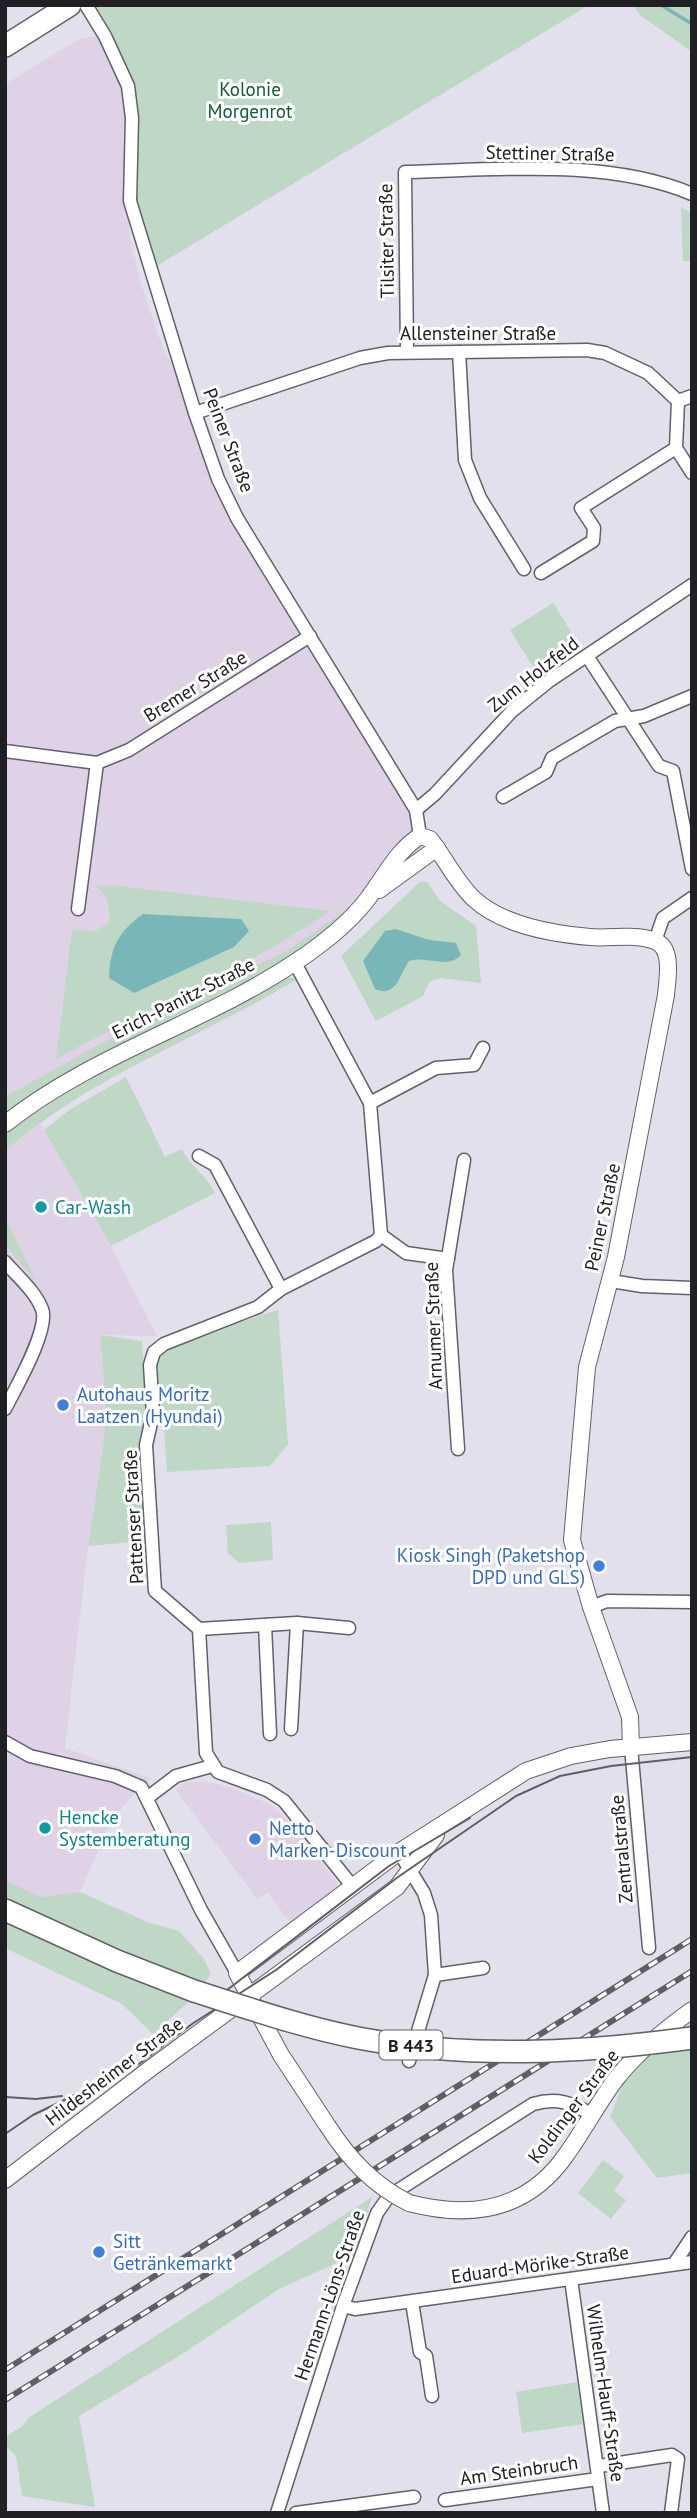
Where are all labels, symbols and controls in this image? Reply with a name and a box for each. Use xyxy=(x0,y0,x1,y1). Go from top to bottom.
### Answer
park label: Kolonie Morgenrot xyxy=(207,77,293,123)
street label: Stettiner Straße xyxy=(485,140,615,166)
street label: Tilsiter Straße xyxy=(373,183,399,299)
street label: Allensteiner Straße xyxy=(400,321,556,345)
street label: Peiner Straße xyxy=(198,385,260,495)
street label: Zum Holzfeld xyxy=(483,631,583,717)
street label: Bremer Straße xyxy=(139,645,251,727)
street label: Erich-Panitz-Straße xyxy=(108,952,258,1044)
street label: Peiner Straße xyxy=(579,1161,625,1273)
place label: Car-Wash xyxy=(55,1195,131,1219)
marker: Car-Wash xyxy=(33,1199,49,1215)
street label: Arnumer Straße xyxy=(419,1262,447,1390)
place label: Autohaus Moritz Laatzen (Hyundai) xyxy=(77,1382,223,1428)
marker: Autohaus Moritz Laatzen (Hyundai) xyxy=(55,1397,71,1413)
street label: Pattenser Straße xyxy=(117,1449,149,1585)
place label: Kiosk Singh (Paketshop DPD und GLS) xyxy=(397,1543,585,1589)
marker: Kiosk Singh (Paketshop DPD und GLS) xyxy=(591,1558,607,1574)
street label: Zentralstraße xyxy=(604,1794,638,1904)
place label: Hencke Systemberatung xyxy=(59,1805,190,1851)
place label: Netto Marken-Discount xyxy=(269,1816,407,1862)
marker: Hencke Systemberatung xyxy=(37,1820,53,1836)
marker: Netto Marken-Discount xyxy=(247,1831,263,1847)
street label: Hildesheimer Straße xyxy=(40,2011,188,2131)
road number: B 443 xyxy=(380,2031,442,2060)
street label: Koldinger Straße xyxy=(522,2044,624,2168)
street label: Hermann-Löns-Straße xyxy=(289,2207,369,2383)
place label: Sitt Getränkemarkt xyxy=(113,2229,233,2275)
street label: Eduard-Mörike-Straße xyxy=(450,2240,630,2288)
marker: Sitt Getränkemarkt xyxy=(91,2244,107,2260)
street label: Wilhelm-Hauff-Straße xyxy=(582,2303,630,2483)
street label: Am Steinbruch xyxy=(458,2450,580,2490)

